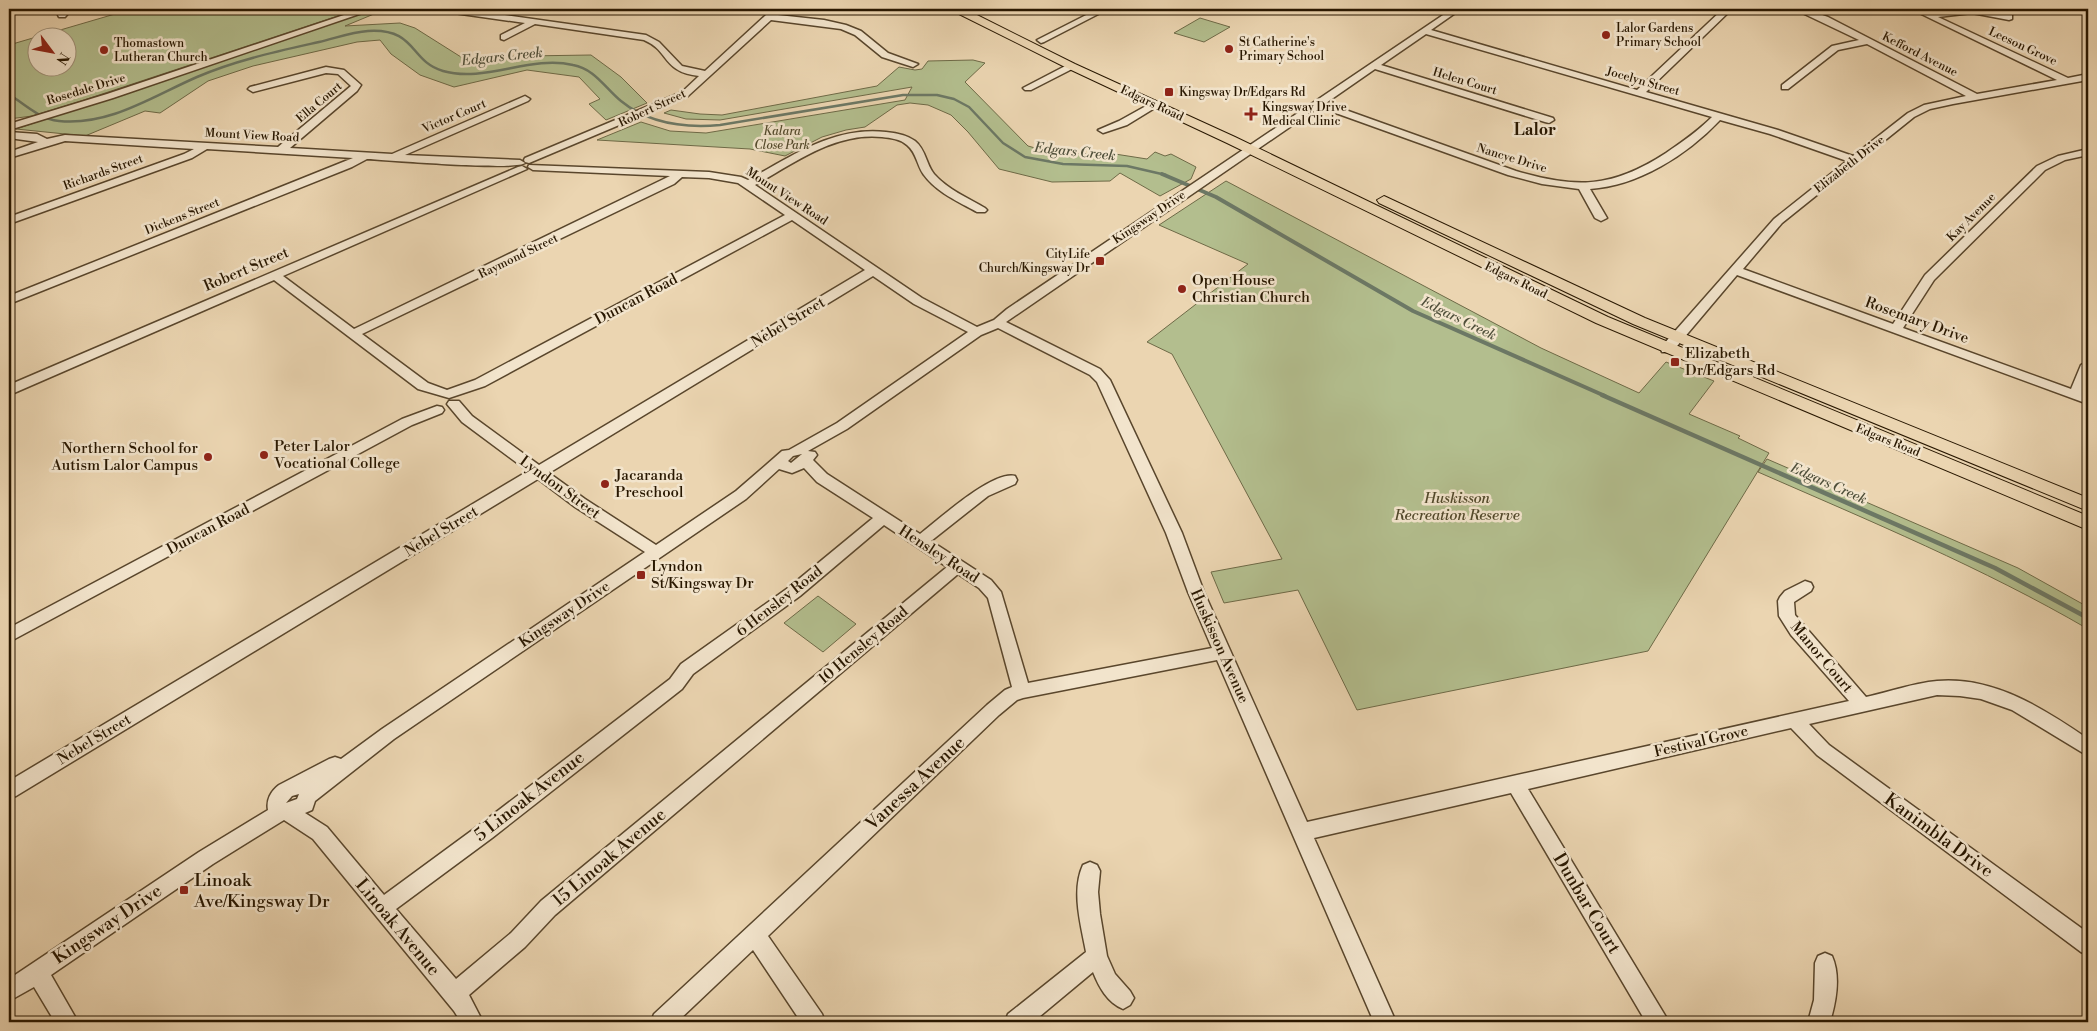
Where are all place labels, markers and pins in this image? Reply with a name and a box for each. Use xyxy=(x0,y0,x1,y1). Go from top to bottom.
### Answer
place label: Lalor Gardens Primary School xyxy=(1616,21,1702,50)
marker: Lalor Gardens Primary School xyxy=(1600,29,1612,41)
place label: St Catherine's Primary School xyxy=(1239,35,1325,64)
place label: Thomastown Lutheran Church xyxy=(114,36,208,65)
marker: St Catherine's Primary School xyxy=(1223,43,1235,55)
marker: Thomastown Lutheran Church xyxy=(98,44,110,56)
place label: Kingsway Dr/Edgars Rd xyxy=(1179,85,1306,100)
marker: Kingsway Dr/Edgars Rd xyxy=(1163,86,1175,98)
place label: Kingsway Drive Medical Clinic xyxy=(1262,100,1347,129)
marker: Kingsway Drive Medical Clinic xyxy=(1244,107,1258,121)
place label: CityLife Church/Kingsway Dr xyxy=(979,247,1090,276)
marker: CityLife Church/Kingsway Dr xyxy=(1094,255,1106,267)
place label: Open House Christian Church xyxy=(1192,271,1310,307)
marker: Open House Christian Church xyxy=(1176,283,1188,295)
place label: Elizabeth Dr/Edgars Rd xyxy=(1685,344,1776,380)
marker: Elizabeth Dr/Edgars Rd xyxy=(1669,356,1681,368)
place label: Peter Lalor Vocational College xyxy=(273,437,400,473)
place label: Northern School for Autism Lalor Campus xyxy=(50,439,199,475)
marker: Peter Lalor Vocational College xyxy=(258,449,270,461)
marker: Northern School for Autism Lalor Campus xyxy=(202,451,214,463)
place label: Jacaranda Preschool xyxy=(614,466,684,502)
marker: Jacaranda Preschool xyxy=(599,478,611,490)
place label: Lyndon St/Kingsway Dr xyxy=(651,557,754,593)
marker: Lyndon St/Kingsway Dr xyxy=(635,569,647,581)
place label: Linoak Ave/Kingsway Dr xyxy=(193,869,330,913)
marker: Linoak Ave/Kingsway Dr xyxy=(178,884,190,896)

